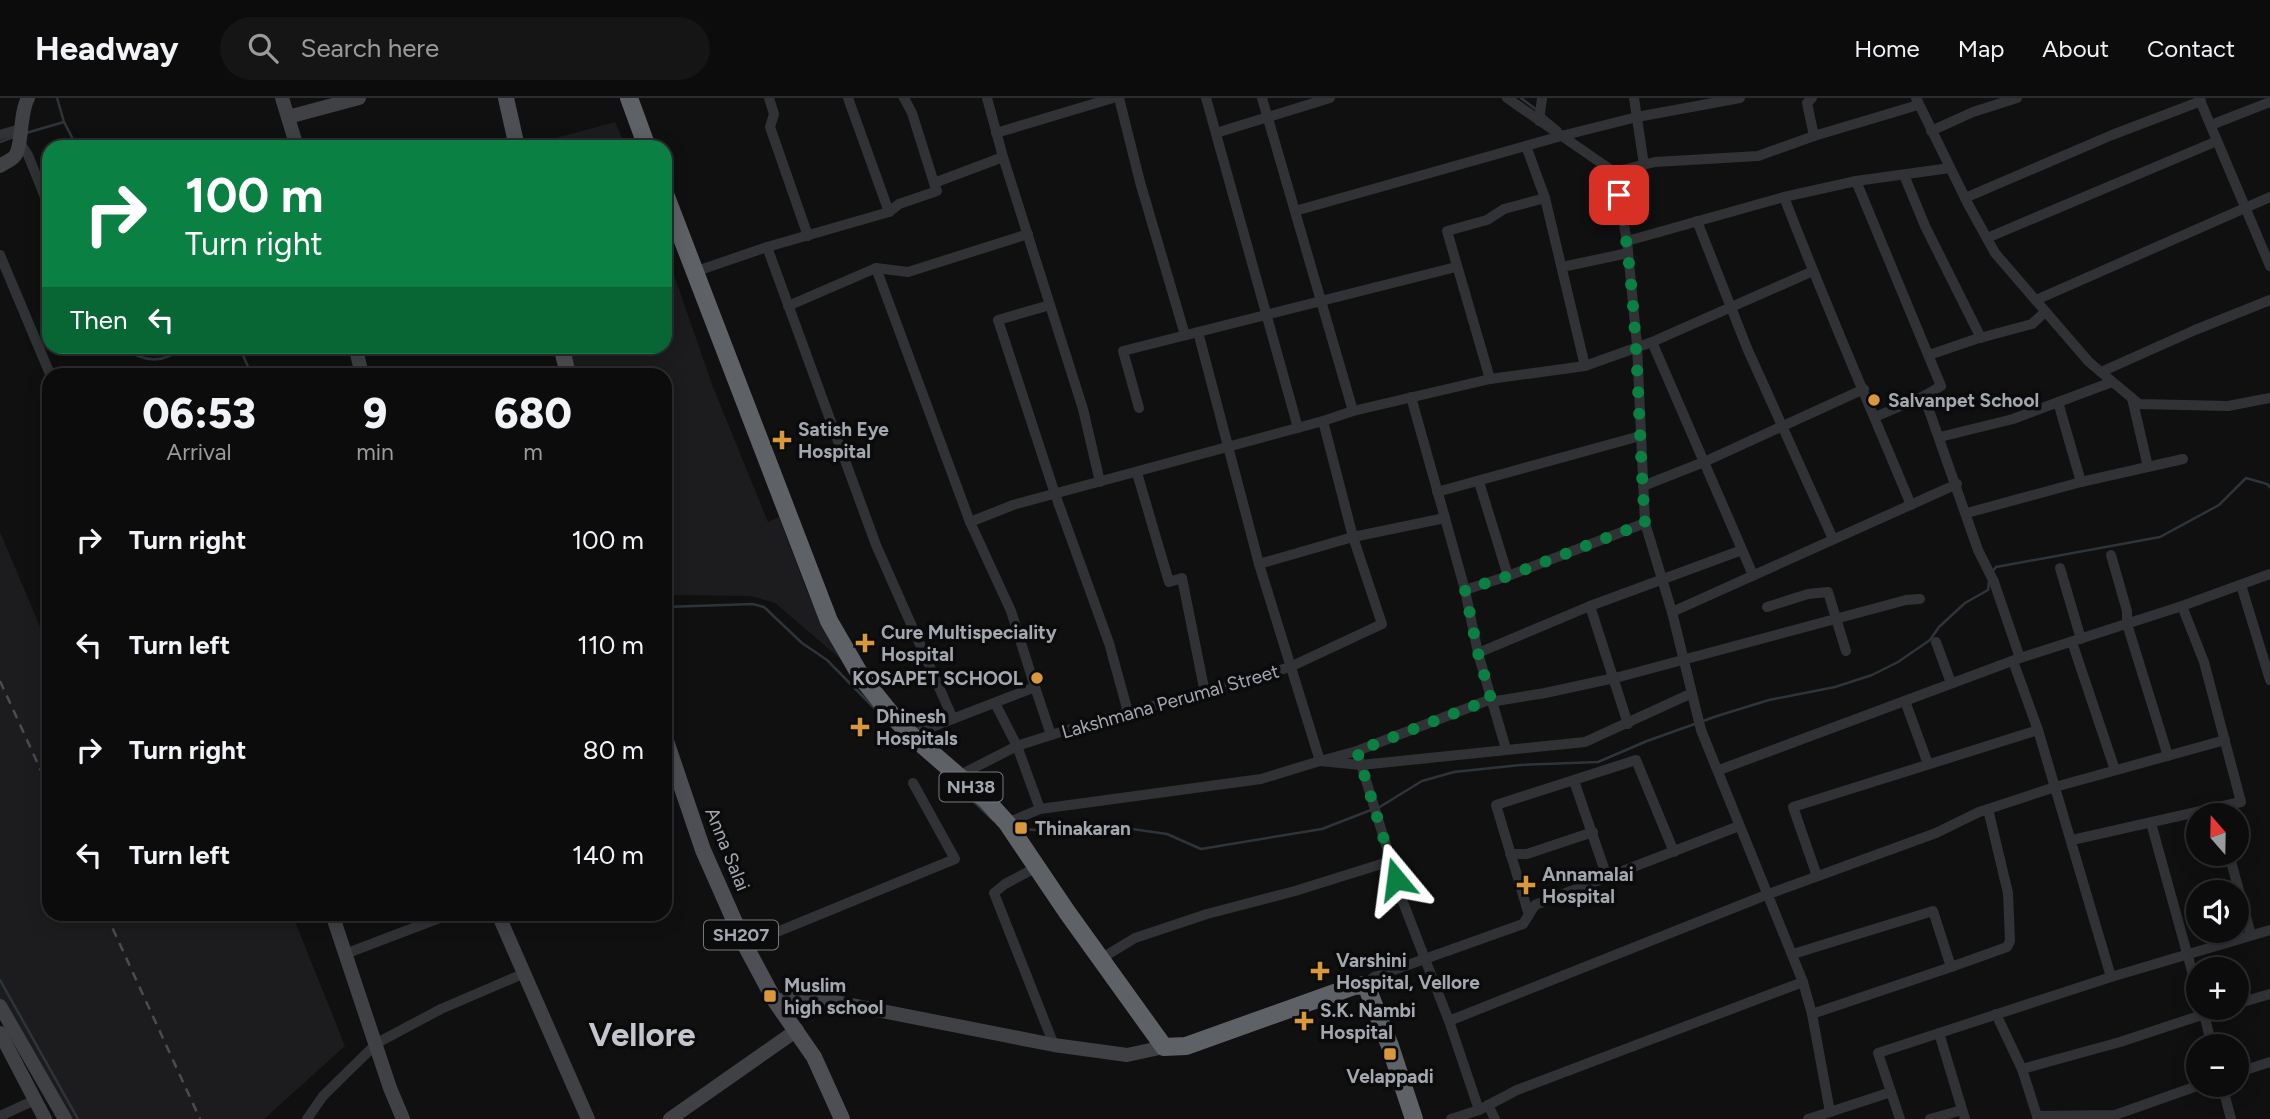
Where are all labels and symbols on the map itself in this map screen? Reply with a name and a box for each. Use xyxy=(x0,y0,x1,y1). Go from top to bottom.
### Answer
pin xyxy=(1589,165,1649,225)
place label: Salvanpet School xyxy=(1888,389,2039,412)
marker: Salvanpet School xyxy=(1866,392,1882,408)
place label: Satish Eye Hospital xyxy=(798,418,889,463)
marker: Satish Eye Hospital xyxy=(772,430,792,450)
place label: Cure Multispeciality Hospital xyxy=(881,621,1057,666)
marker: Cure Multispeciality Hospital xyxy=(855,633,875,653)
street label: Lakshmana Perumal Street xyxy=(1059,659,1282,744)
place label: KOSAPET SCHOOL xyxy=(852,667,1023,690)
marker: KOSAPET SCHOOL xyxy=(1029,670,1045,686)
place label: Dhinesh Hospitals xyxy=(876,705,958,750)
marker: Dhinesh Hospitals xyxy=(850,717,870,737)
road number: NH38 xyxy=(940,772,1002,802)
north arrow xyxy=(2186,803,2249,866)
street label: Anna Salai xyxy=(700,804,755,894)
place label: Thinakaran xyxy=(1035,817,1131,840)
marker: Thinakaran xyxy=(1013,820,1029,836)
position arrow xyxy=(1359,842,1433,916)
place label: Annamalai Hospital xyxy=(1542,863,1634,908)
marker: Annamalai Hospital xyxy=(1516,875,1536,895)
road number: SH207 xyxy=(704,920,778,950)
place label: Varshini Hospital, Vellore xyxy=(1336,949,1480,994)
marker: Varshini Hospital, Vellore xyxy=(1310,961,1330,981)
place label: Muslim high school xyxy=(784,974,883,1019)
marker: Muslim high school xyxy=(762,988,778,1004)
place label: S.K. Nambi Hospital xyxy=(1320,999,1416,1044)
marker: S.K. Nambi Hospital xyxy=(1294,1011,1314,1031)
district label: Vellore xyxy=(589,1015,696,1054)
marker: Velappadi xyxy=(1382,1046,1398,1062)
place label: Velappadi xyxy=(1346,1065,1434,1088)

